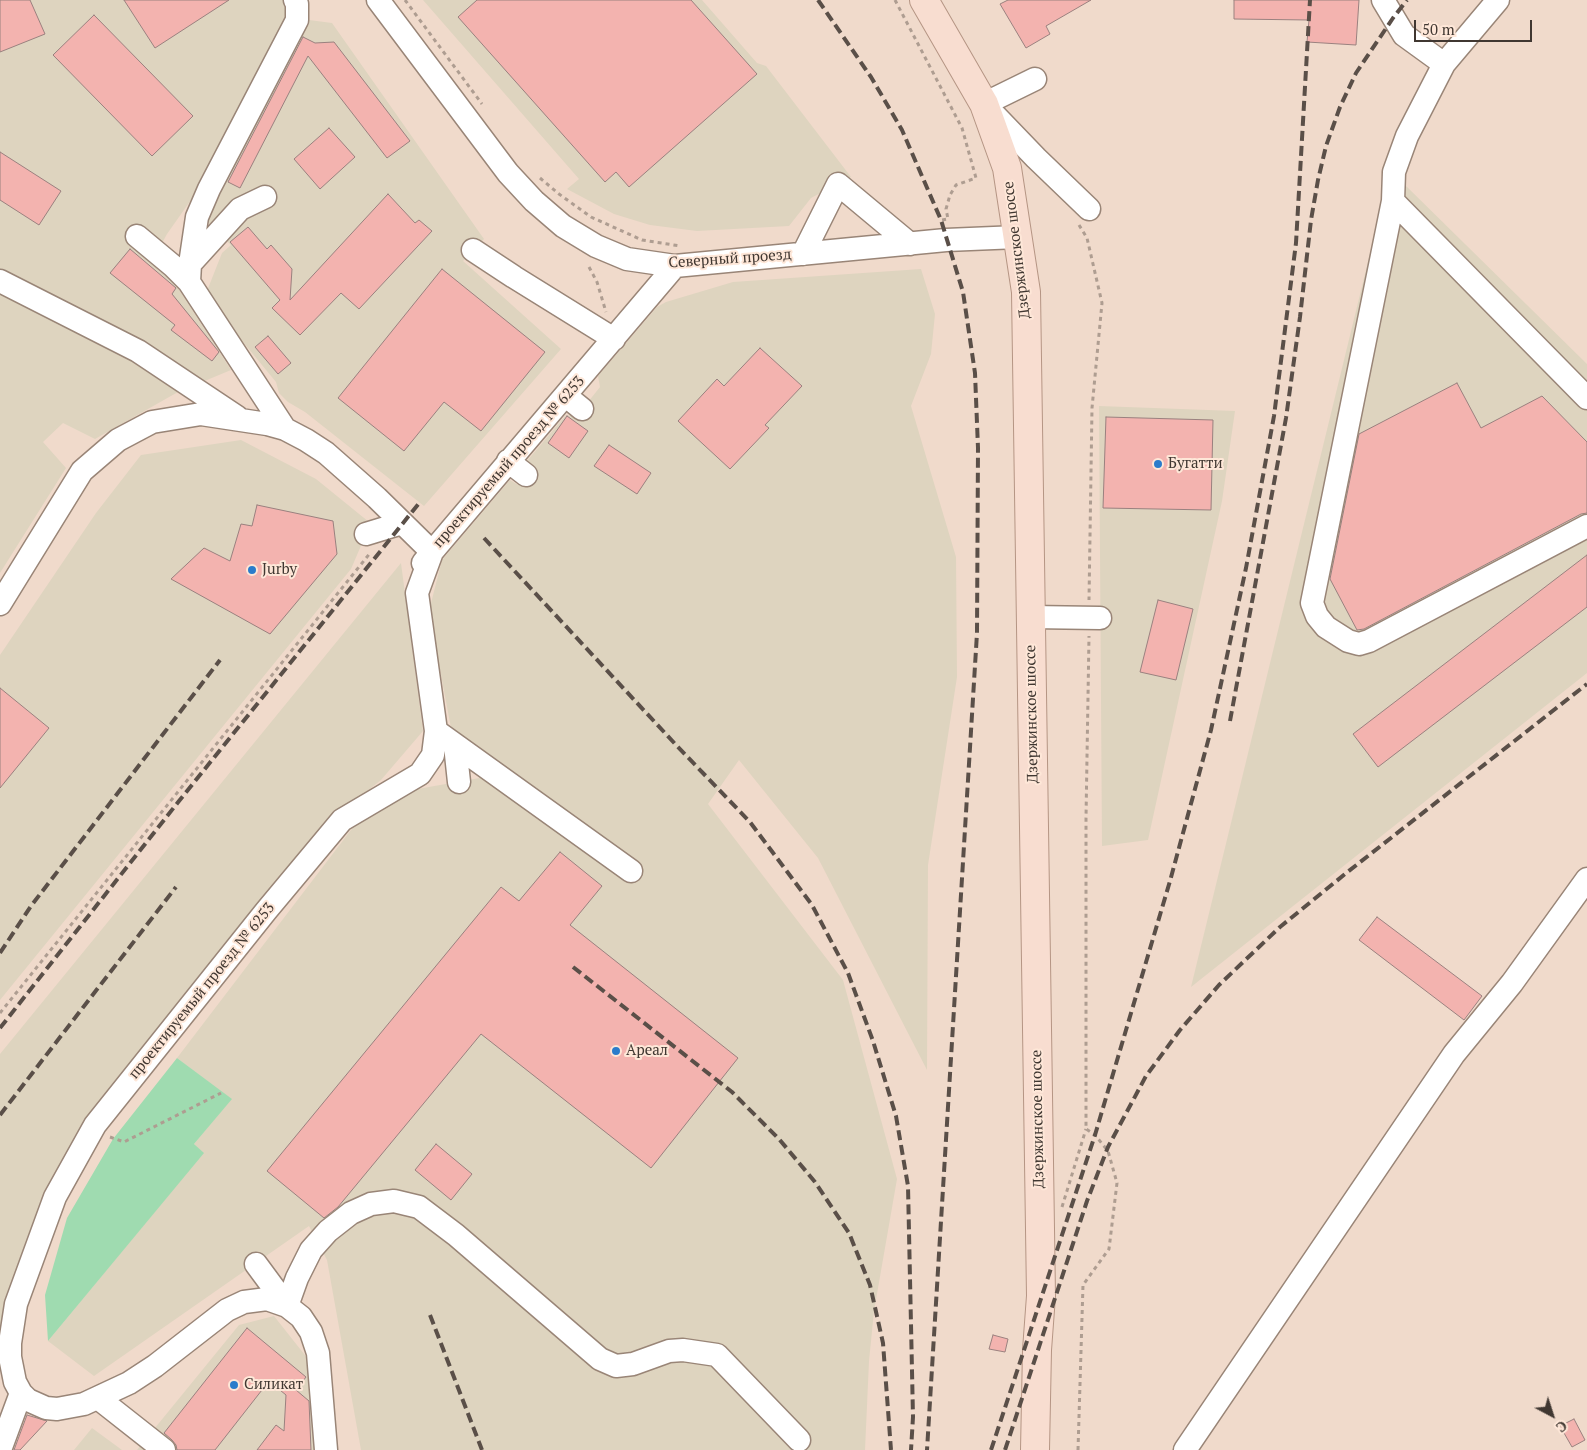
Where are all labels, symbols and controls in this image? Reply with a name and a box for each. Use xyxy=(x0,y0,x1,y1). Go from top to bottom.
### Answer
scale bar xyxy=(1417,10,1534,42)
text: 50 m xyxy=(1422,19,1455,39)
street label: Дзержинское шоссе xyxy=(1000,180,1034,320)
street label: Северный проезд xyxy=(668,246,792,272)
street label: проектируемый проезд № 6253 xyxy=(429,372,589,552)
place label: Бугатти xyxy=(1168,455,1223,473)
marker: Бугатти xyxy=(1152,458,1164,470)
place label: Jurby xyxy=(262,561,297,579)
marker: Jurby xyxy=(246,564,258,576)
street label: Дзержинское шоссе xyxy=(1022,645,1042,783)
street label: проектируемый проезд № 6253 xyxy=(125,899,279,1083)
place label: Ареал xyxy=(626,1042,668,1060)
marker: Ареал xyxy=(610,1045,622,1057)
street label: Дзержинское шоссе xyxy=(1028,1050,1048,1188)
place label: Силикат xyxy=(244,1376,303,1394)
marker: Силикат xyxy=(228,1379,240,1391)
north arrow xyxy=(1527,1390,1577,1440)
text: С xyxy=(1552,1417,1572,1437)

